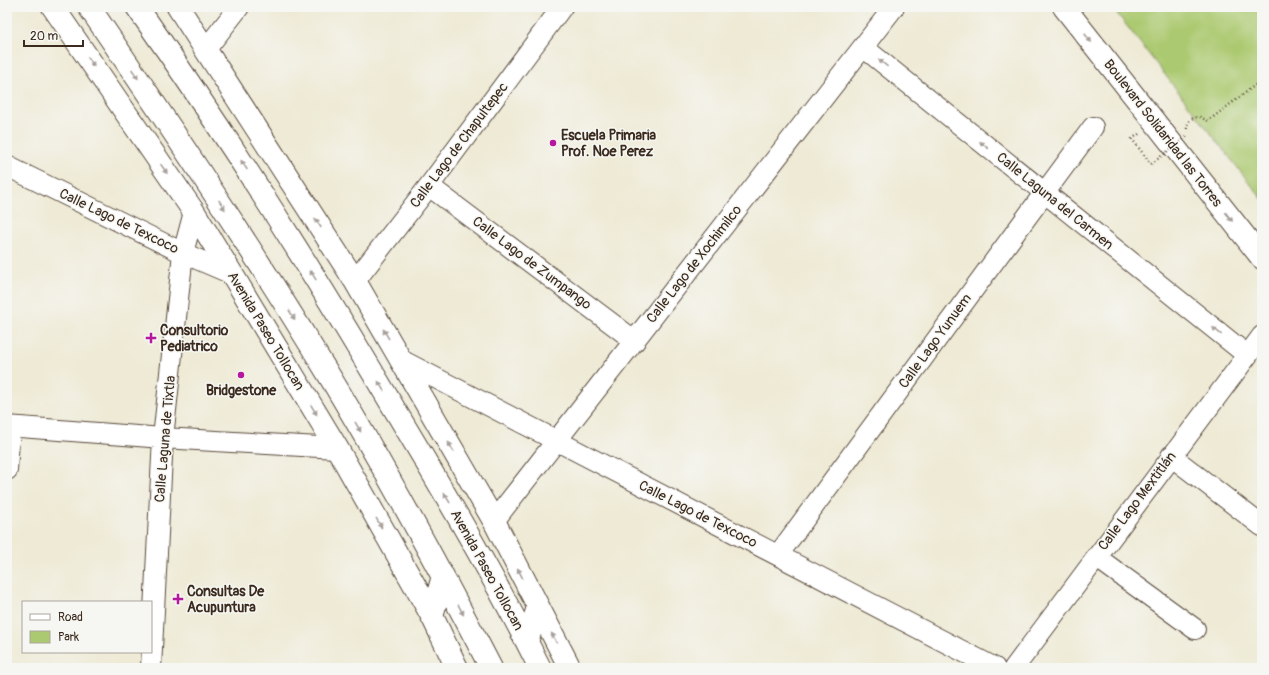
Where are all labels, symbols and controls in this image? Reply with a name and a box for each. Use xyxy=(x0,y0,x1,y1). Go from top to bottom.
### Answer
scale bar xyxy=(24,22,83,48)
text: 20 m xyxy=(30,29,59,44)
one-way arrow xyxy=(1083,32,1092,43)
one-way arrow xyxy=(87,56,94,68)
street label: Boulevard Solidaridad las Torres xyxy=(1100,56,1226,211)
one-way arrow xyxy=(877,58,888,67)
one-way arrow xyxy=(131,69,139,79)
street label: Calle Lago de Chapultepec xyxy=(406,79,512,211)
place label: Escuela Primaria Prof. Noe Perez xyxy=(561,127,657,160)
marker: Escuela Primaria Prof. Noe Perez xyxy=(548,138,558,148)
one-way arrow xyxy=(979,140,989,149)
street label: Calle Laguna del Carmen xyxy=(993,149,1117,253)
one-way arrow xyxy=(240,160,248,170)
one-way arrow xyxy=(160,164,168,175)
street label: Calle Lago de Texcoco xyxy=(56,185,182,258)
one-way arrow xyxy=(218,200,226,211)
street label: Calle Lago de Xochimilco xyxy=(643,201,746,326)
one-way arrow xyxy=(1225,211,1233,222)
street label: Calle Lago de Zumpango xyxy=(469,213,595,314)
one-way arrow xyxy=(314,218,322,228)
street label: Avenida Paseo Tollocan xyxy=(224,269,308,393)
one-way arrow xyxy=(310,269,317,281)
street label: Calle Lago Yunuem xyxy=(895,290,975,392)
one-way arrow xyxy=(288,310,296,320)
place label: Consultorio Pediatrico xyxy=(160,322,229,355)
one-way arrow xyxy=(1211,326,1222,335)
one-way arrow xyxy=(382,328,389,340)
marker: Consultorio Pediatrico xyxy=(145,332,157,344)
marker: Bridgestone xyxy=(236,370,246,380)
street label: Calle Laguna de Tixtla xyxy=(151,375,179,503)
one-way arrow xyxy=(377,381,385,391)
place label: Bridgestone xyxy=(206,382,277,399)
one-way arrow xyxy=(311,404,318,416)
one-way arrow xyxy=(355,421,362,433)
one-way arrow xyxy=(447,441,454,453)
street label: Calle Lago Mextitlán xyxy=(1094,448,1180,554)
street label: Calle Lago de Texcoco xyxy=(636,477,761,551)
one-way arrow xyxy=(444,492,451,504)
street label: Avenida Paseo Tollocan xyxy=(447,507,527,633)
one-way arrow xyxy=(376,517,383,529)
one-way arrow xyxy=(517,567,523,579)
place label: Consultas De Acupuntura xyxy=(187,583,265,616)
marker: Consultas De Acupuntura xyxy=(172,593,184,605)
legend xyxy=(22,601,152,653)
one-way arrow xyxy=(458,605,464,616)
text: Road xyxy=(58,610,83,625)
text: Park xyxy=(58,630,79,645)
one-way arrow xyxy=(551,632,557,644)

